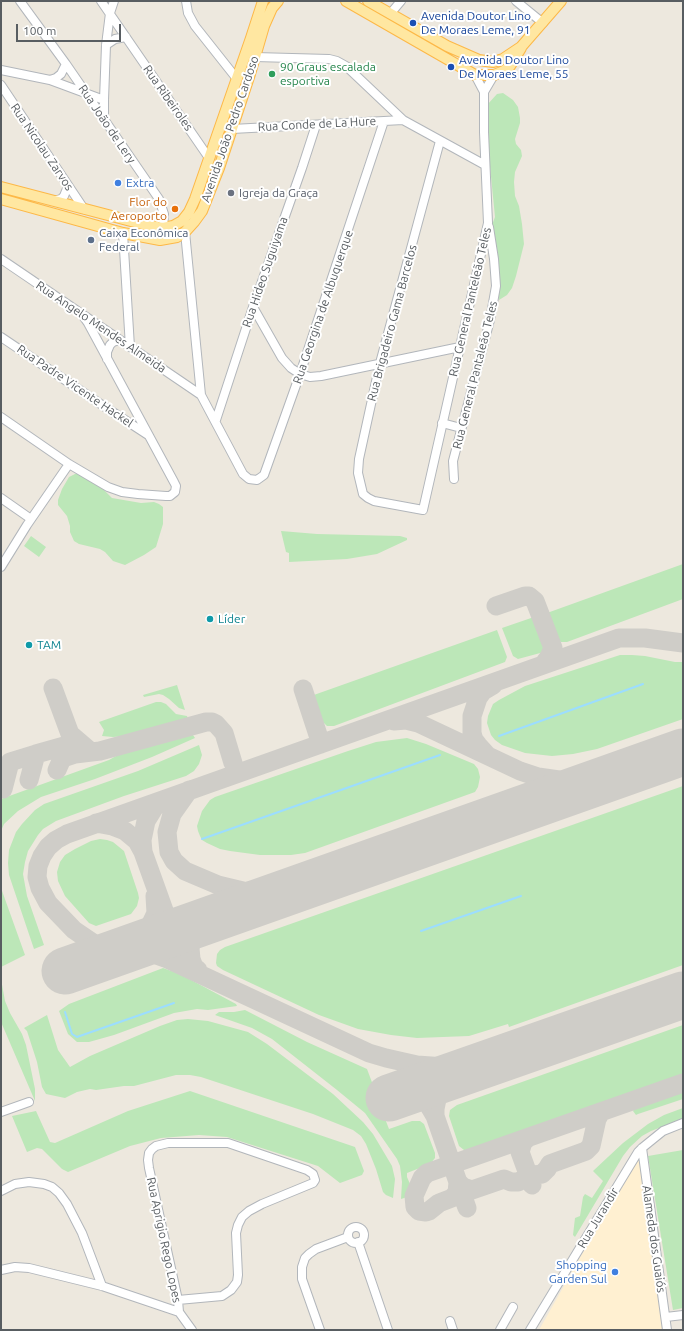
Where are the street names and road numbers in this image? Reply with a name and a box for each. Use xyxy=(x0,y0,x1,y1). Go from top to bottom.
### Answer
street label: Avenida João Pedro Cardoso xyxy=(198,54,262,204)
street label: Rua Ribeiroles xyxy=(140,62,196,134)
street label: Rua João de Lery xyxy=(75,82,139,166)
street label: Rua Nicolau Zarvos xyxy=(7,101,77,193)
street label: Rua Conde de La Hure xyxy=(257,114,377,134)
street label: Rua Hideo Suguiyama xyxy=(239,215,291,329)
street label: Rua General Panteleão Teles xyxy=(446,226,494,378)
street label: Rua Georgina de Albuquerque xyxy=(290,228,356,386)
street label: Rua Brigadeiro Gama Barcelos xyxy=(364,243,420,403)
street label: Rua Angelo Mendes Almeida xyxy=(33,278,169,376)
street label: Rua General Pantaleão Teles xyxy=(450,299,500,451)
street label: Rua Padre Vicente Hackel xyxy=(14,342,136,430)
street label: Rua Aprigio Rego Lopes xyxy=(144,1176,184,1304)
street label: Alameda dos Guaiós xyxy=(639,1184,669,1294)
street label: Rua Jurandir xyxy=(574,1185,622,1251)

